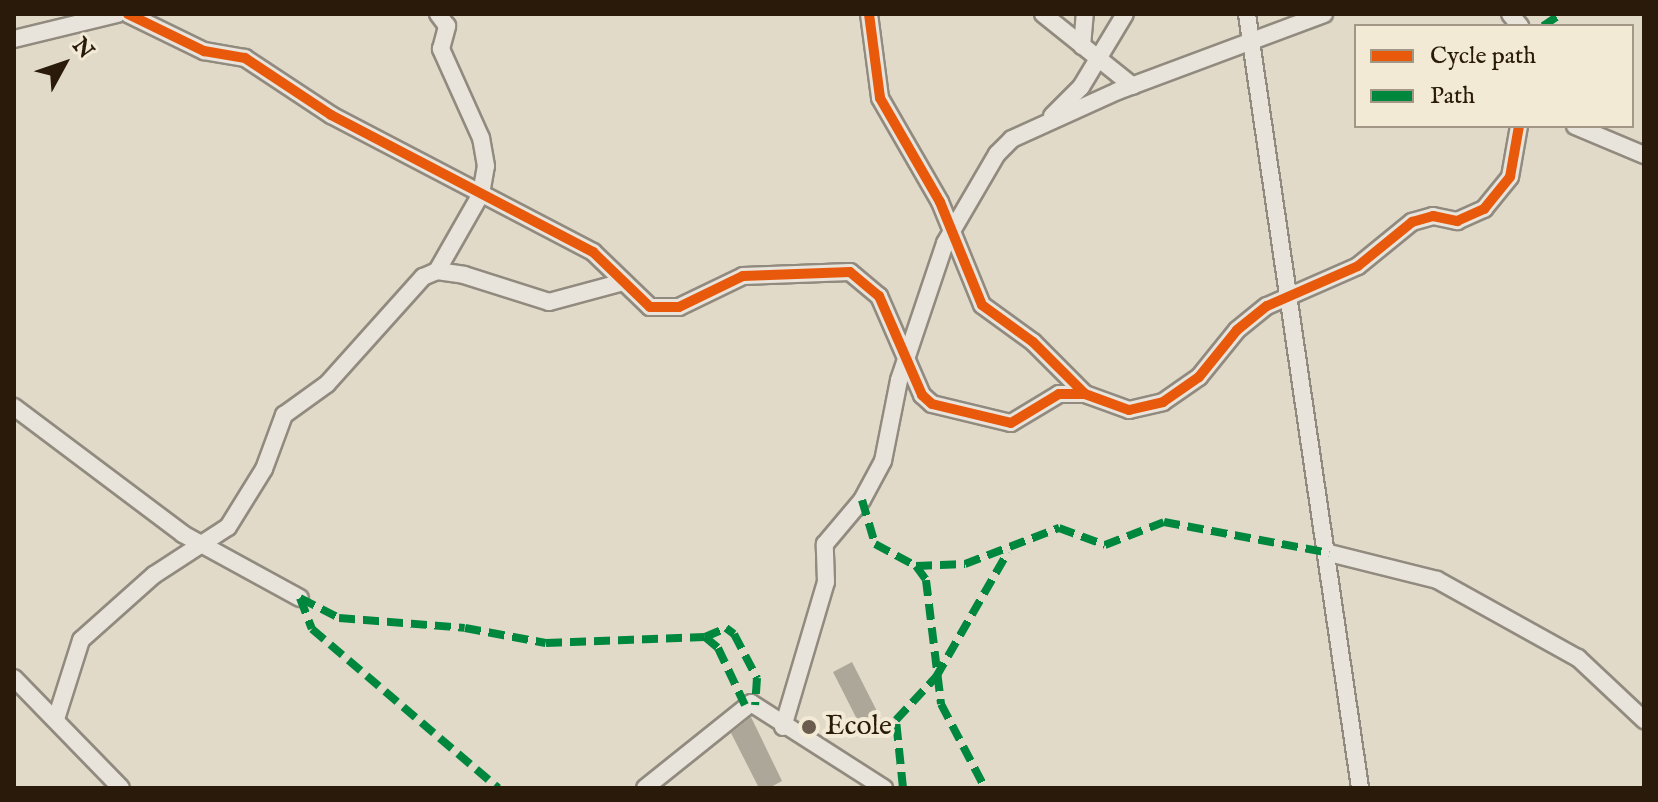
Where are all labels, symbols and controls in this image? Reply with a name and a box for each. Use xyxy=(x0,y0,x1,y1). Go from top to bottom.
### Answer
north arrow xyxy=(24,24,104,104)
legend xyxy=(1354,24,1634,128)
text: N xyxy=(66,32,99,65)
text: Cycle path xyxy=(1430,41,1536,72)
text: Path xyxy=(1430,81,1475,112)
place label: Ecole xyxy=(825,710,892,744)
marker: Ecole xyxy=(800,718,818,736)

